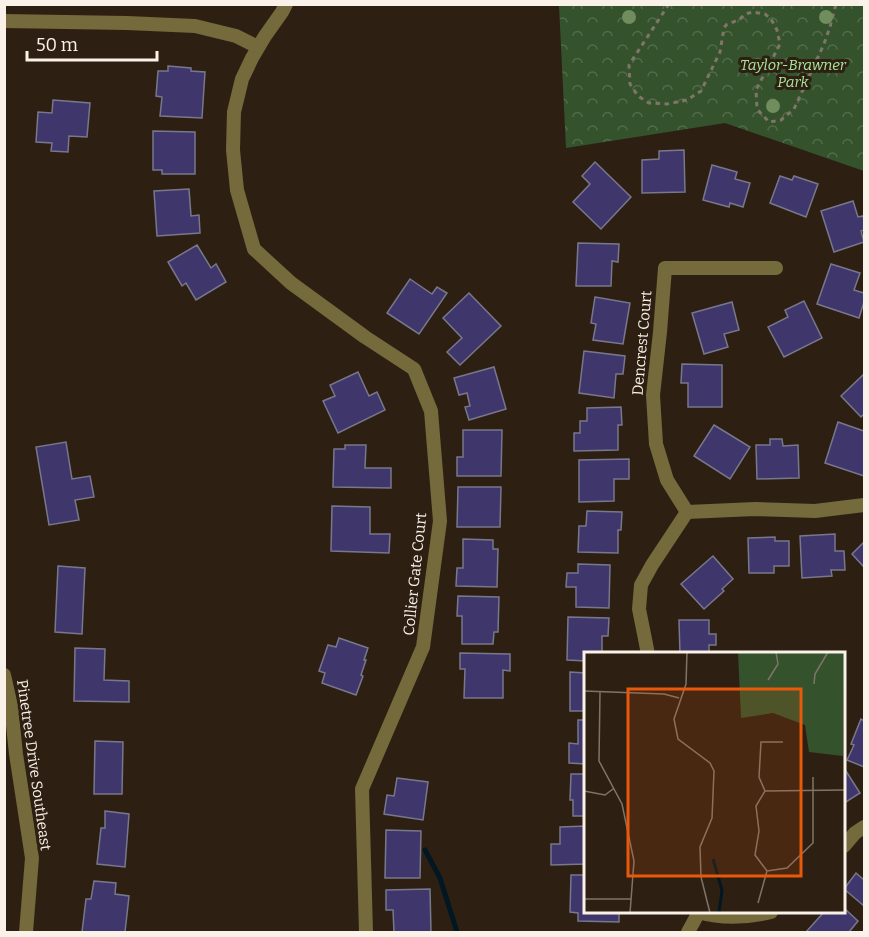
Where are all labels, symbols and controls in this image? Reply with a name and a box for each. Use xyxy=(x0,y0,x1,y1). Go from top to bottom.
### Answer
scale bar xyxy=(27,24,158,62)
text: 50 m xyxy=(36,34,78,56)
park label: Taylor-Brawner Park xyxy=(740,56,847,91)
street label: Dencrest Court xyxy=(628,289,656,396)
street label: Collier Gate Court xyxy=(400,511,430,636)
inset map xyxy=(584,652,845,913)
street label: Pinetree Drive Southeast xyxy=(13,678,55,852)

